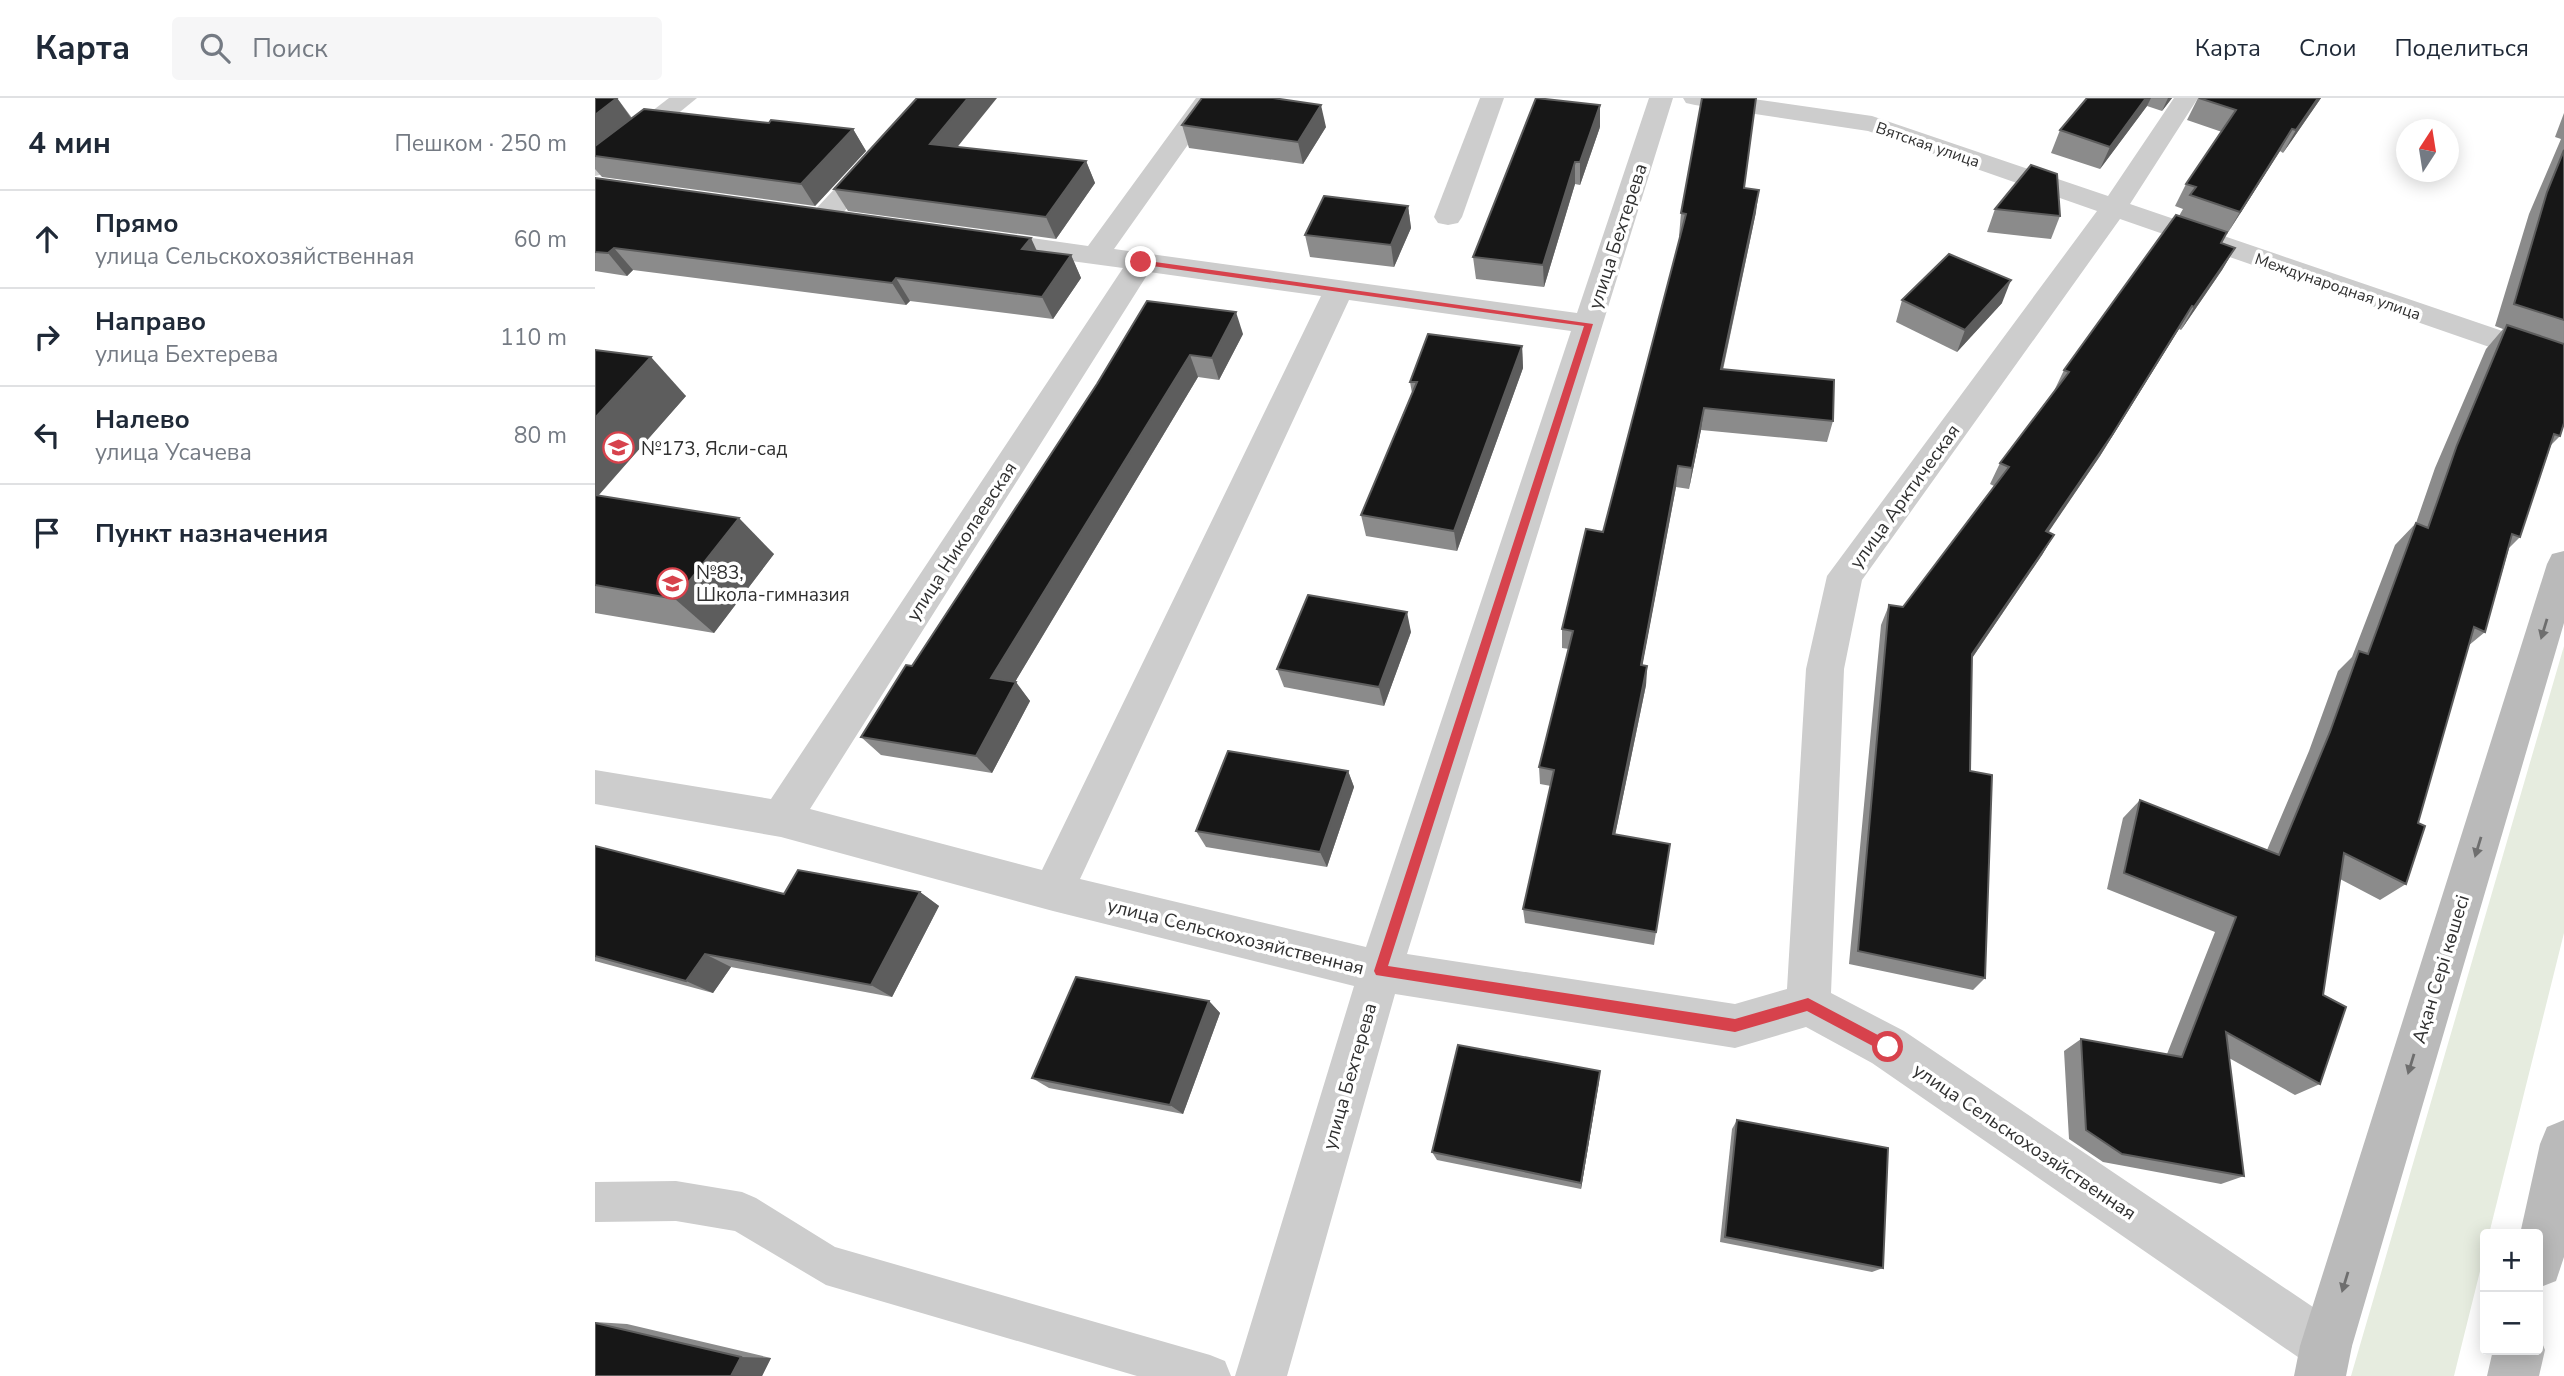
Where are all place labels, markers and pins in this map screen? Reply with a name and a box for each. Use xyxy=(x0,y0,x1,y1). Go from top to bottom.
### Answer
school or university icon: №173, Ясли-сад xyxy=(601,431,635,465)
place label: №173, Ясли-сад xyxy=(641,436,787,462)
place label: №83, Школа-гимназия xyxy=(696,560,850,608)
school or university icon: №83, Школа-гимназия xyxy=(656,566,690,600)

